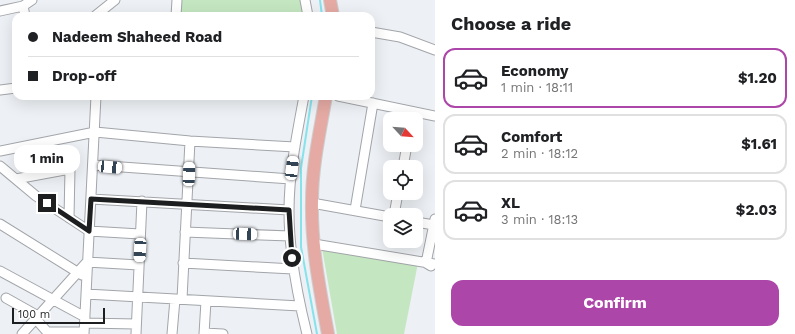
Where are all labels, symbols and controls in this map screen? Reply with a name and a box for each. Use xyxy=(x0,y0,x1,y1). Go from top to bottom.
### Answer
text: Choose a ride xyxy=(451,13,571,34)
text: Nadeem Shaheed Road xyxy=(52,28,222,46)
icon: car xyxy=(453,60,489,96)
text: Economy xyxy=(501,62,568,80)
text: Drop-off xyxy=(52,67,117,85)
text: $1.20 xyxy=(738,69,777,87)
text: 1 min · 18:11 xyxy=(501,80,573,95)
north arrow xyxy=(383,112,423,152)
map controls xyxy=(383,112,423,248)
icon: car xyxy=(453,126,489,162)
text: Comfort xyxy=(501,128,562,146)
text: $1.61 xyxy=(741,135,777,153)
callout: 1 min xyxy=(14,145,80,173)
text: 2 min · 18:12 xyxy=(501,146,578,161)
text: 1 min xyxy=(30,151,64,166)
car xyxy=(285,155,299,181)
car xyxy=(98,160,122,174)
button: locate xyxy=(383,160,423,200)
car xyxy=(183,162,195,186)
icon: car xyxy=(453,192,489,228)
route end xyxy=(38,194,56,212)
text: XL xyxy=(501,194,520,212)
text: $2.03 xyxy=(736,201,777,219)
button: layers xyxy=(383,208,423,248)
text: 3 min · 18:13 xyxy=(501,212,578,227)
car xyxy=(233,228,257,240)
car xyxy=(133,238,147,262)
route start xyxy=(283,249,301,267)
button: Confirm xyxy=(451,280,779,326)
scale bar xyxy=(12,306,105,325)
text: 100 m xyxy=(18,308,50,321)

